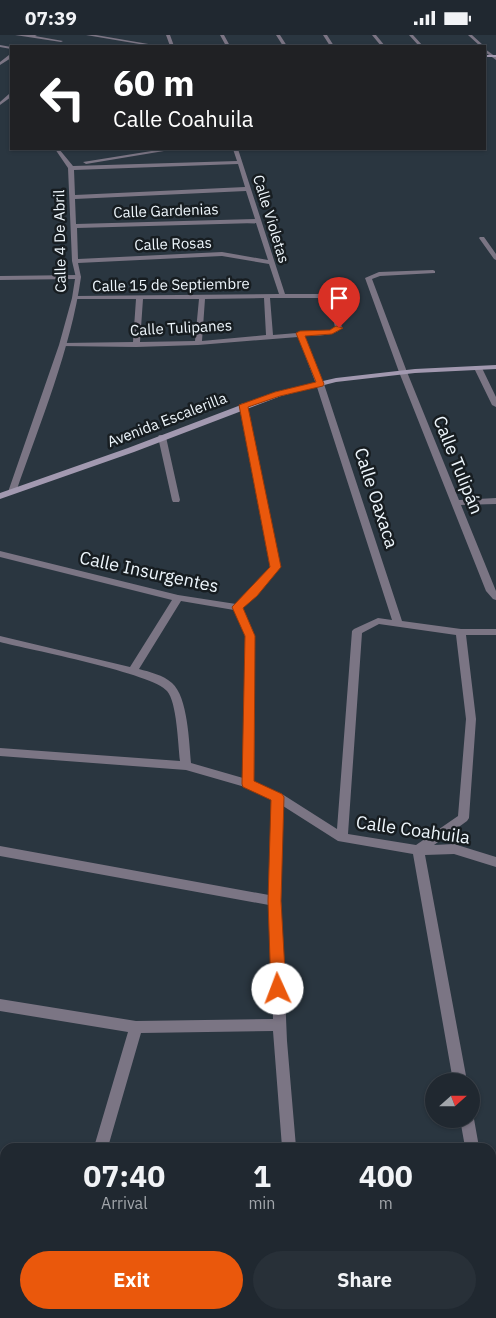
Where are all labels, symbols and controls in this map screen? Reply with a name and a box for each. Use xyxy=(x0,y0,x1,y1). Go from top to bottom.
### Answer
text: 07:39 xyxy=(25,6,77,30)
text: 60 m xyxy=(113,60,195,106)
icon: left xyxy=(30,65,95,130)
text: Calle Coahuila xyxy=(113,104,254,133)
street label: Calle Violetas xyxy=(249,172,294,265)
street label: Calle 4 De Abril xyxy=(49,189,70,293)
street label: Calle Gardenias xyxy=(113,199,219,222)
street label: Calle Rosas xyxy=(134,233,212,254)
street label: Calle 15 de Septiembre xyxy=(92,274,250,295)
pin xyxy=(318,277,360,328)
icon: arrive xyxy=(325,284,353,312)
street label: Calle Tulipanes xyxy=(129,315,232,340)
street label: Avenida Escalerilla xyxy=(104,388,229,451)
street label: Calle Tulipán xyxy=(428,412,489,517)
street label: Calle Oaxaca xyxy=(349,445,404,551)
street label: Calle Insurgentes xyxy=(77,546,221,597)
street label: Calle Coahuila xyxy=(355,810,472,849)
position arrow xyxy=(251,962,303,1014)
north arrow xyxy=(425,1073,480,1127)
map controls xyxy=(425,1073,480,1128)
text: 07:40 xyxy=(83,1156,165,1195)
text: 1 xyxy=(253,1156,271,1195)
text: 400 xyxy=(359,1156,413,1195)
text: Arrival xyxy=(101,1193,148,1213)
text: min xyxy=(248,1193,275,1213)
text: m xyxy=(379,1193,393,1213)
button: Exit xyxy=(20,1251,243,1309)
button: Share xyxy=(253,1251,476,1309)

